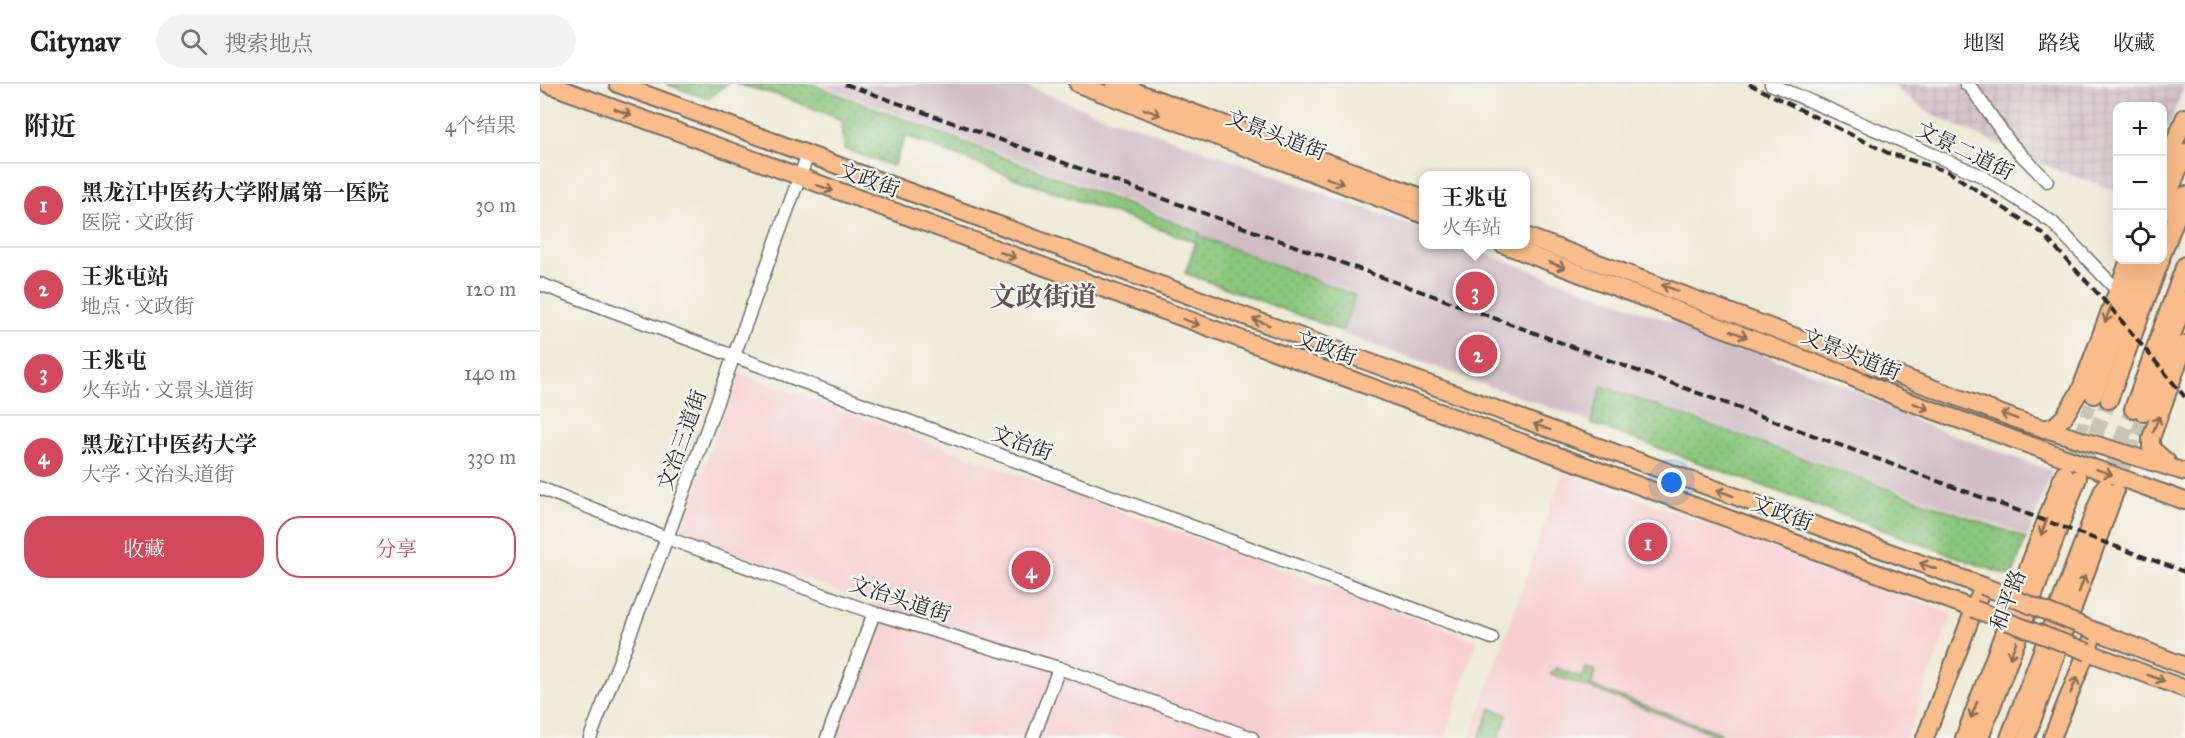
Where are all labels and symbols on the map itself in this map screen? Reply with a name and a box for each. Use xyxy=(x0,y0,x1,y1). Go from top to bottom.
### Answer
street label: 文景头道街 xyxy=(1222,104,1330,166)
one-way arrow xyxy=(613,107,632,118)
one-way arrow xyxy=(1142,107,1161,118)
street label: 文景二道街 xyxy=(1912,116,2018,186)
street label: 文政街 xyxy=(835,157,903,203)
one-way arrow xyxy=(1325,176,1343,187)
one-way arrow xyxy=(815,183,834,194)
one-way arrow xyxy=(998,251,1017,262)
one-way arrow xyxy=(1547,260,1566,271)
pin: 3 xyxy=(1456,268,1494,314)
district label: 文政街道 xyxy=(989,280,1097,313)
one-way arrow xyxy=(1661,282,1679,293)
one-way arrow xyxy=(2101,304,2112,323)
one-way arrow xyxy=(1252,316,1270,327)
one-way arrow xyxy=(1181,318,1200,329)
street label: 文景头道街 xyxy=(1797,322,1905,386)
street label: 文政街 xyxy=(1292,325,1360,371)
one-way arrow xyxy=(1729,329,1748,340)
pin: 2 xyxy=(1458,332,1498,376)
street label: 文治三道街 xyxy=(652,386,712,494)
one-way arrow xyxy=(1911,401,1929,412)
one-way arrow xyxy=(2000,410,2019,421)
one-way arrow xyxy=(2151,416,2162,434)
street label: 文治街 xyxy=(988,420,1056,466)
one-way arrow xyxy=(1533,420,1552,431)
your location xyxy=(1657,468,1686,497)
one-way arrow xyxy=(2094,468,2113,479)
one-way arrow xyxy=(1716,487,1735,498)
street label: 文政街 xyxy=(1748,490,1816,536)
one-way arrow xyxy=(2037,517,2048,536)
pin: 1 xyxy=(1628,520,1668,564)
pin: 4 xyxy=(1012,548,1050,592)
one-way arrow xyxy=(1919,560,1938,571)
street label: 和平路 xyxy=(1985,566,2031,634)
street label: 文治头道街 xyxy=(846,570,954,628)
one-way arrow xyxy=(2077,576,2088,594)
one-way arrow xyxy=(2007,641,2018,659)
one-way arrow xyxy=(2146,673,2165,684)
one-way arrow xyxy=(2069,676,2080,694)
one-way arrow xyxy=(1968,700,1979,718)

